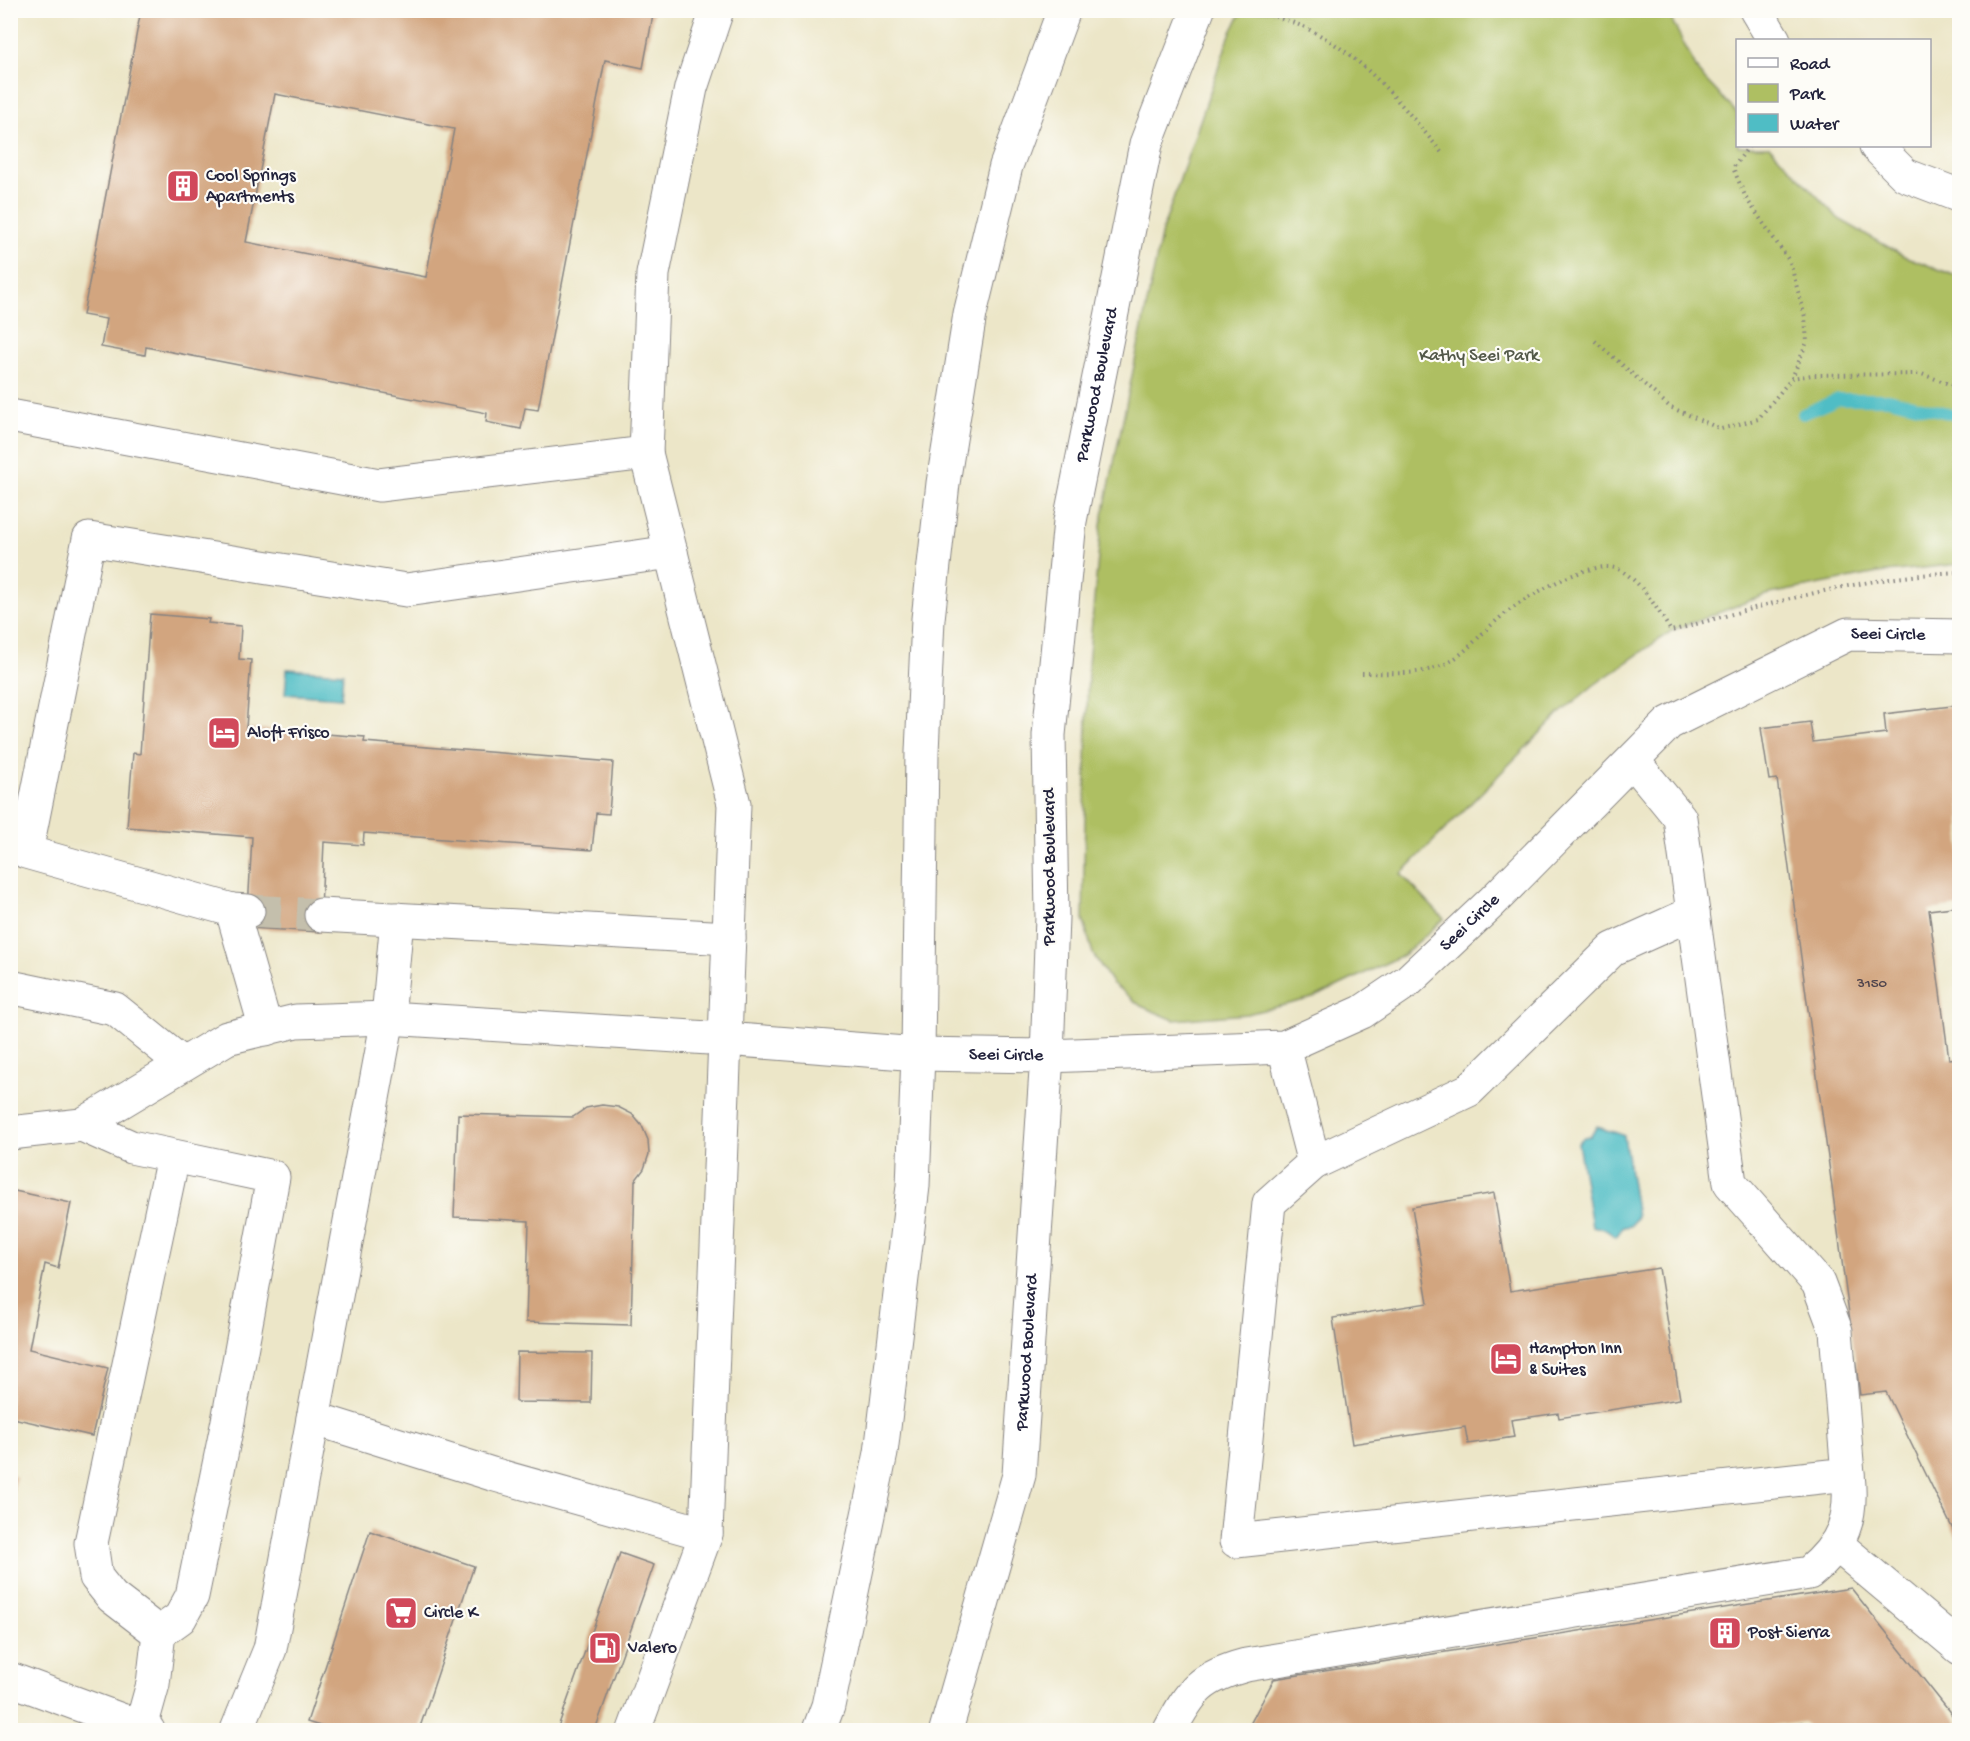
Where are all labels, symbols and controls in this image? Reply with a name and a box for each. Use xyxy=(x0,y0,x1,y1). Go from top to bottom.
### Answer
legend xyxy=(1736,39,1931,147)
text: Road xyxy=(1790,55,1831,76)
text: Park xyxy=(1789,85,1826,106)
text: Water xyxy=(1790,115,1840,136)
place label: Cool Springs Apartments xyxy=(206,166,297,208)
building icon: Cool Springs Apartments xyxy=(165,168,201,204)
street label: Parkwood Boulevard xyxy=(1071,305,1123,465)
park label: Kathy Seei Park xyxy=(1419,346,1541,367)
street label: Seei Circle xyxy=(1851,624,1926,646)
hotel icon: Aloft Frisco xyxy=(206,715,242,751)
place label: Aloft Frisco xyxy=(247,723,330,744)
street label: Parkwood Boulevard xyxy=(1040,787,1061,946)
street label: Seei Circle xyxy=(1436,889,1505,956)
house number: 3150 xyxy=(1856,975,1888,993)
street label: Seei Circle xyxy=(969,1044,1044,1066)
street label: Parkwood Boulevard xyxy=(1011,1272,1043,1433)
place label: Hampton Inn & Suites xyxy=(1529,1339,1622,1381)
hotel icon: Hampton Inn & Suites xyxy=(1488,1341,1524,1377)
supermarket icon: Circle K xyxy=(383,1595,419,1631)
place label: Circle K xyxy=(424,1603,480,1624)
building icon: Post Sierra xyxy=(1707,1615,1743,1651)
place label: Post Sierra xyxy=(1747,1623,1831,1644)
fuel station icon: Valero xyxy=(587,1630,623,1666)
place label: Valero xyxy=(627,1638,677,1659)

